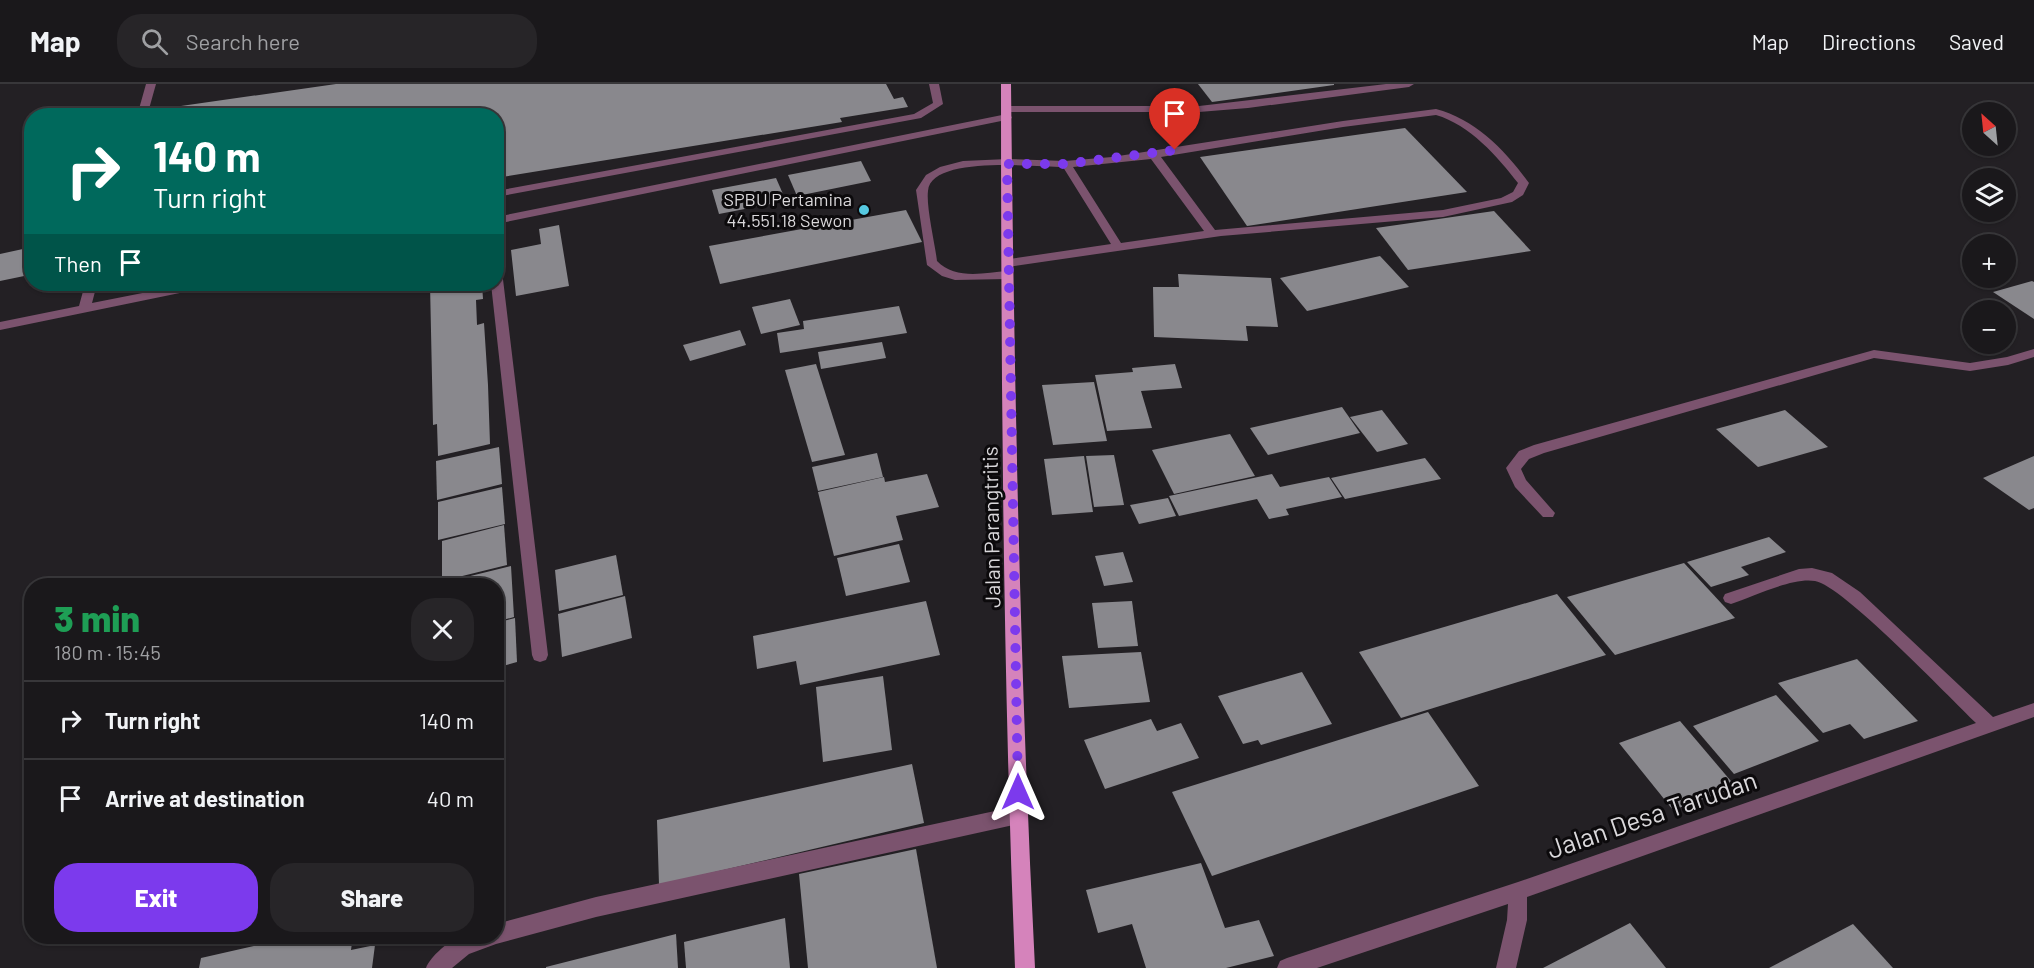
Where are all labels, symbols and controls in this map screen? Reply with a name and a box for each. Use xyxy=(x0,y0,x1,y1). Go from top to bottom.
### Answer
search box xyxy=(117,14,537,68)
text: Map xyxy=(30,24,81,58)
icon: search xyxy=(138,25,171,58)
text: Search here xyxy=(186,28,300,54)
text: Map xyxy=(1752,29,1789,54)
text: Directions xyxy=(1822,29,1916,54)
text: Saved xyxy=(1949,29,2004,54)
pin xyxy=(1149,88,1200,150)
icon: arrive xyxy=(1158,97,1191,130)
north arrow xyxy=(1962,102,2016,156)
map controls xyxy=(1962,102,2016,354)
text: 140 m xyxy=(153,130,261,180)
icon: right xyxy=(54,132,132,210)
button: layers xyxy=(1962,168,2016,222)
text: Turn right xyxy=(153,181,267,213)
place label: SPBU Pertamina 44.551.18 Sewon xyxy=(723,188,852,231)
marker: SPBU Pertamina 44.551.18 Sewon xyxy=(857,203,871,217)
button: + xyxy=(1962,234,2016,288)
icon: arrive xyxy=(114,246,147,279)
text: Then xyxy=(54,250,102,276)
button: − xyxy=(1962,300,2016,354)
street label: Jalan Parangtritis xyxy=(977,446,1004,608)
text: 3 min xyxy=(54,596,140,639)
button: close xyxy=(411,598,474,661)
text: 180 m · 15:45 xyxy=(54,640,161,664)
icon: right xyxy=(54,704,87,737)
text: Turn right xyxy=(105,707,200,733)
text: 140 m xyxy=(419,707,474,733)
position arrow xyxy=(986,760,1050,824)
street label: Jalan Desa Tarudan xyxy=(1542,763,1761,864)
icon: arrive xyxy=(54,782,87,815)
text: Arrive at destination xyxy=(105,785,304,811)
text: 40 m xyxy=(427,785,474,811)
button: Exit xyxy=(54,863,258,932)
button: Share xyxy=(270,863,474,932)

